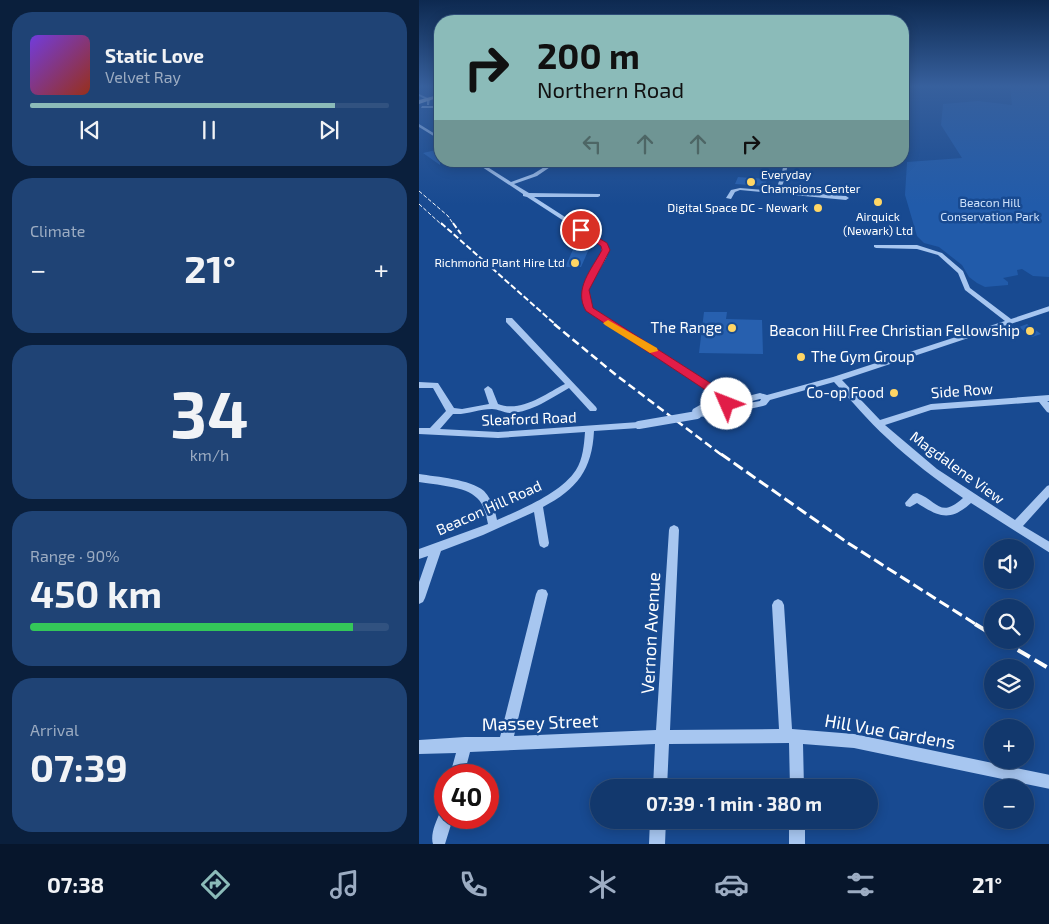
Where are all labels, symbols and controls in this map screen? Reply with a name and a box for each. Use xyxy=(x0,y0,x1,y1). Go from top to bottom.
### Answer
text: 200 m xyxy=(537,34,640,76)
icon: right xyxy=(454,35,519,100)
text: Static Love xyxy=(105,44,204,67)
text: Velvet Ray xyxy=(105,67,181,86)
text: Northern Road xyxy=(537,76,684,102)
icon: previous xyxy=(76,116,104,144)
icon: pause xyxy=(195,116,223,144)
icon: next xyxy=(315,116,343,144)
icon: left xyxy=(578,130,606,158)
icon: ahead xyxy=(631,130,659,158)
icon: ahead xyxy=(684,130,712,158)
icon: right xyxy=(737,130,765,158)
place label: Everyday Champions Center xyxy=(761,167,861,195)
marker: Everyday Champions Center xyxy=(745,176,757,188)
park label: Beacon Hill Conservation Park xyxy=(940,195,1040,223)
marker: Airquick (Newark) Ltd xyxy=(872,196,884,208)
place label: Digital Space DC - Newark xyxy=(667,200,808,214)
marker: Digital Space DC - Newark xyxy=(812,202,824,214)
pin xyxy=(560,209,602,251)
place label: Airquick (Newark) Ltd xyxy=(843,209,913,237)
icon: arrive xyxy=(567,216,595,244)
text: Climate xyxy=(30,221,85,240)
text: 21° xyxy=(184,245,236,291)
text: − xyxy=(30,252,46,286)
text: + xyxy=(374,252,389,286)
place label: Richmond Plant Hire Ltd xyxy=(434,255,565,269)
marker: Richmond Plant Hire Ltd xyxy=(569,257,581,269)
place label: The Range xyxy=(651,318,722,336)
place label: Beacon Hill Free Christian Fellowship xyxy=(769,321,1020,339)
marker: The Range xyxy=(726,322,738,334)
marker: Beacon Hill Free Christian Fellowship xyxy=(1024,325,1036,337)
place label: The Gym Group xyxy=(811,347,915,365)
marker: The Gym Group xyxy=(795,351,807,363)
text: 34 xyxy=(170,373,249,451)
position arrow xyxy=(700,377,752,429)
street label: Side Row xyxy=(930,379,994,401)
place label: Co-op Food xyxy=(806,383,884,401)
marker: Co-op Food xyxy=(888,387,900,399)
street label: Sleaford Road xyxy=(481,407,577,429)
street label: Magdalene View xyxy=(907,427,1008,507)
text: km/h xyxy=(190,445,229,464)
street label: Beacon Hill Road xyxy=(433,476,544,538)
map controls xyxy=(984,539,1034,829)
button: sound xyxy=(984,539,1034,589)
text: Range · 90% xyxy=(30,546,119,565)
text: 450 km xyxy=(30,570,162,616)
street label: Vernon Avenue xyxy=(636,571,664,695)
button: search xyxy=(984,599,1034,649)
button: layers xyxy=(984,659,1034,709)
street label: Massey Street xyxy=(481,709,599,735)
street label: Hill Vue Gardens xyxy=(823,709,957,753)
button: + xyxy=(984,719,1034,769)
text: Arrival xyxy=(30,720,79,739)
text: 07:39 xyxy=(30,744,128,790)
speed limit sign: 40 xyxy=(434,764,499,829)
button: − xyxy=(984,779,1034,829)
text: 07:39 · 1 min · 380 m xyxy=(646,792,822,815)
icon: directions xyxy=(198,867,233,902)
icon: music xyxy=(327,867,362,902)
icon: phone xyxy=(456,867,491,902)
icon: climate xyxy=(585,867,620,902)
icon: car xyxy=(714,867,749,902)
icon: filters xyxy=(843,867,878,902)
text: 07:38 xyxy=(47,871,104,897)
text: 21° xyxy=(972,871,1002,897)

